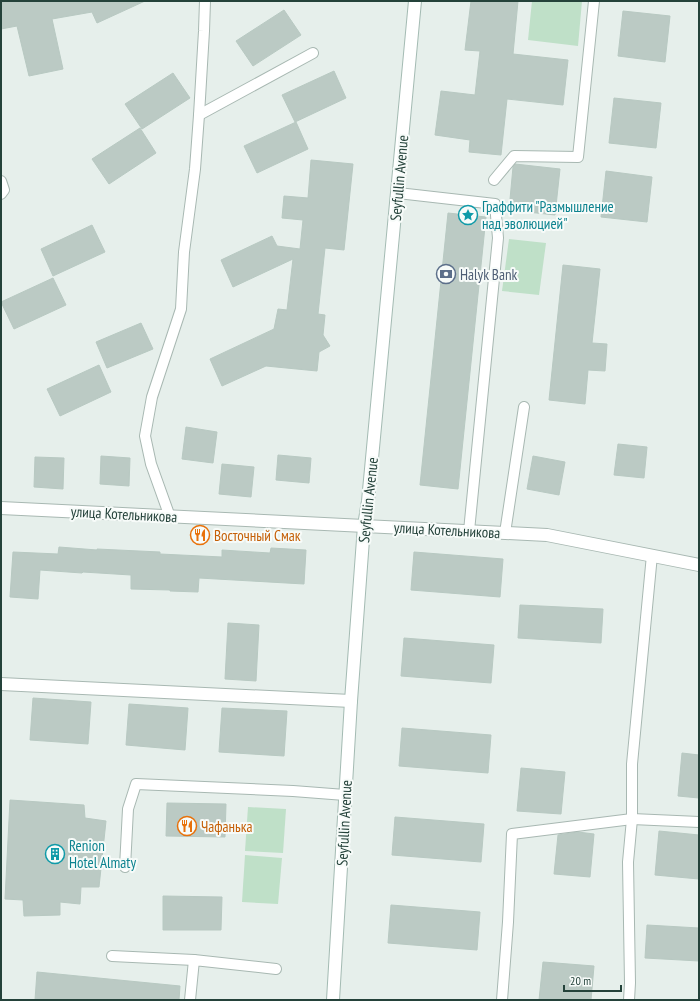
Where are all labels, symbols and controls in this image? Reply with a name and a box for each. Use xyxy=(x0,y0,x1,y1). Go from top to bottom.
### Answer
street label: Seyfullin Avenue xyxy=(386,134,412,222)
place label: Граффити "Размышление над эволюцией" xyxy=(482,197,614,233)
place icon: Граффити "Размышление над эволюцией" xyxy=(457,204,479,226)
bank icon: Halyk Bank xyxy=(435,263,457,285)
place label: Halyk Bank xyxy=(460,265,517,284)
street label: Seyfullin Avenue xyxy=(354,456,382,544)
street label: улица Котельникова xyxy=(70,502,178,526)
street label: улица Котельникова xyxy=(393,518,501,542)
restaurant icon: Восточный Смак xyxy=(189,524,211,546)
place label: Восточный Смак xyxy=(214,526,301,545)
street label: Seyfullin Avenue xyxy=(332,780,356,866)
restaurant icon: Чафанька xyxy=(176,815,198,837)
place label: Чафанька xyxy=(201,817,253,836)
place label: Renion Hotel Almaty xyxy=(69,836,136,872)
building icon: Renion Hotel Almaty xyxy=(44,843,66,865)
scale bar xyxy=(564,967,621,993)
text: 20 m xyxy=(570,973,591,988)

